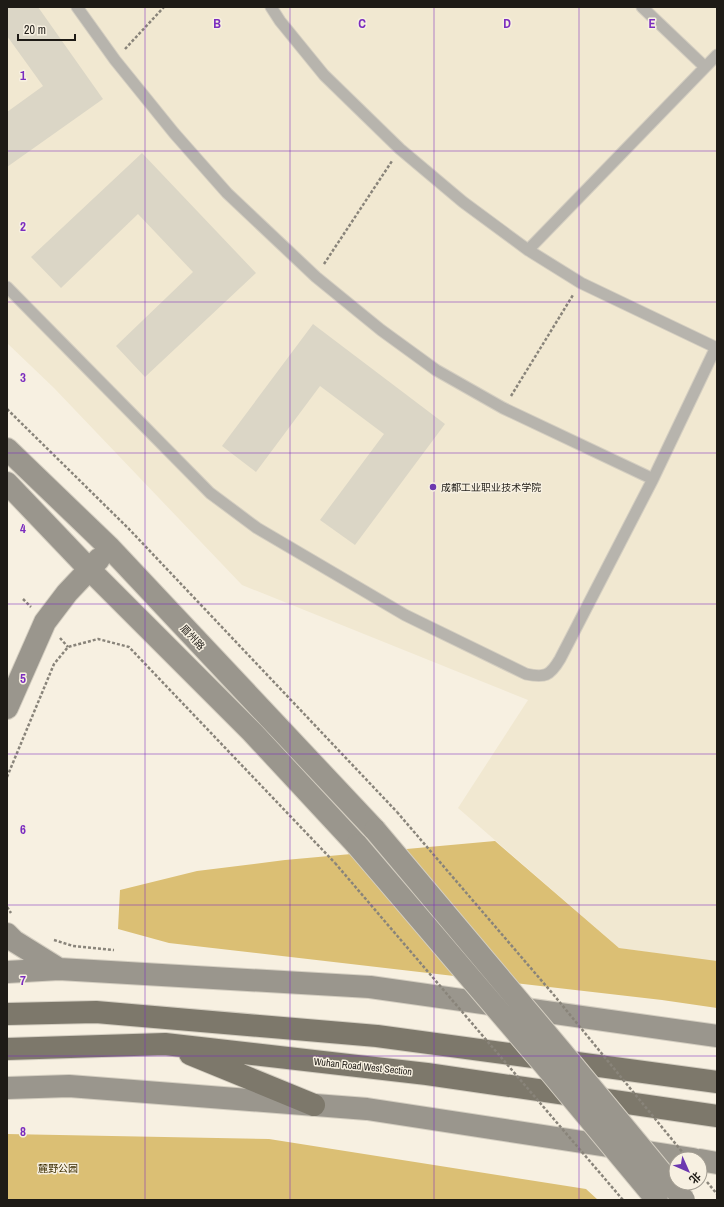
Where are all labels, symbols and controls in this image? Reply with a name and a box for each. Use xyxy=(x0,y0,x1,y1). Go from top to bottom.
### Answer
text: B xyxy=(213,15,221,32)
text: C xyxy=(358,15,366,32)
text: D xyxy=(503,15,511,32)
text: E xyxy=(648,15,656,32)
scale bar xyxy=(18,16,75,42)
text: 20 m xyxy=(24,22,46,38)
text: 1 xyxy=(20,67,26,84)
text: 2 xyxy=(20,218,26,235)
text: 3 xyxy=(20,369,26,386)
place label: 成都工业职业技术学院 xyxy=(441,481,541,494)
marker: 成都工业职业技术学院 xyxy=(428,482,438,492)
text: 4 xyxy=(20,520,26,537)
street label: 眉州路 xyxy=(178,622,208,653)
text: 5 xyxy=(20,670,26,687)
text: 6 xyxy=(20,821,26,838)
text: 7 xyxy=(20,972,26,989)
street label: Wuhan Road West Section xyxy=(313,1055,413,1078)
text: 8 xyxy=(20,1123,26,1140)
north arrow xyxy=(668,1151,708,1191)
park label: 麓野公园 xyxy=(38,1162,78,1175)
text: 北 xyxy=(686,1169,704,1187)

